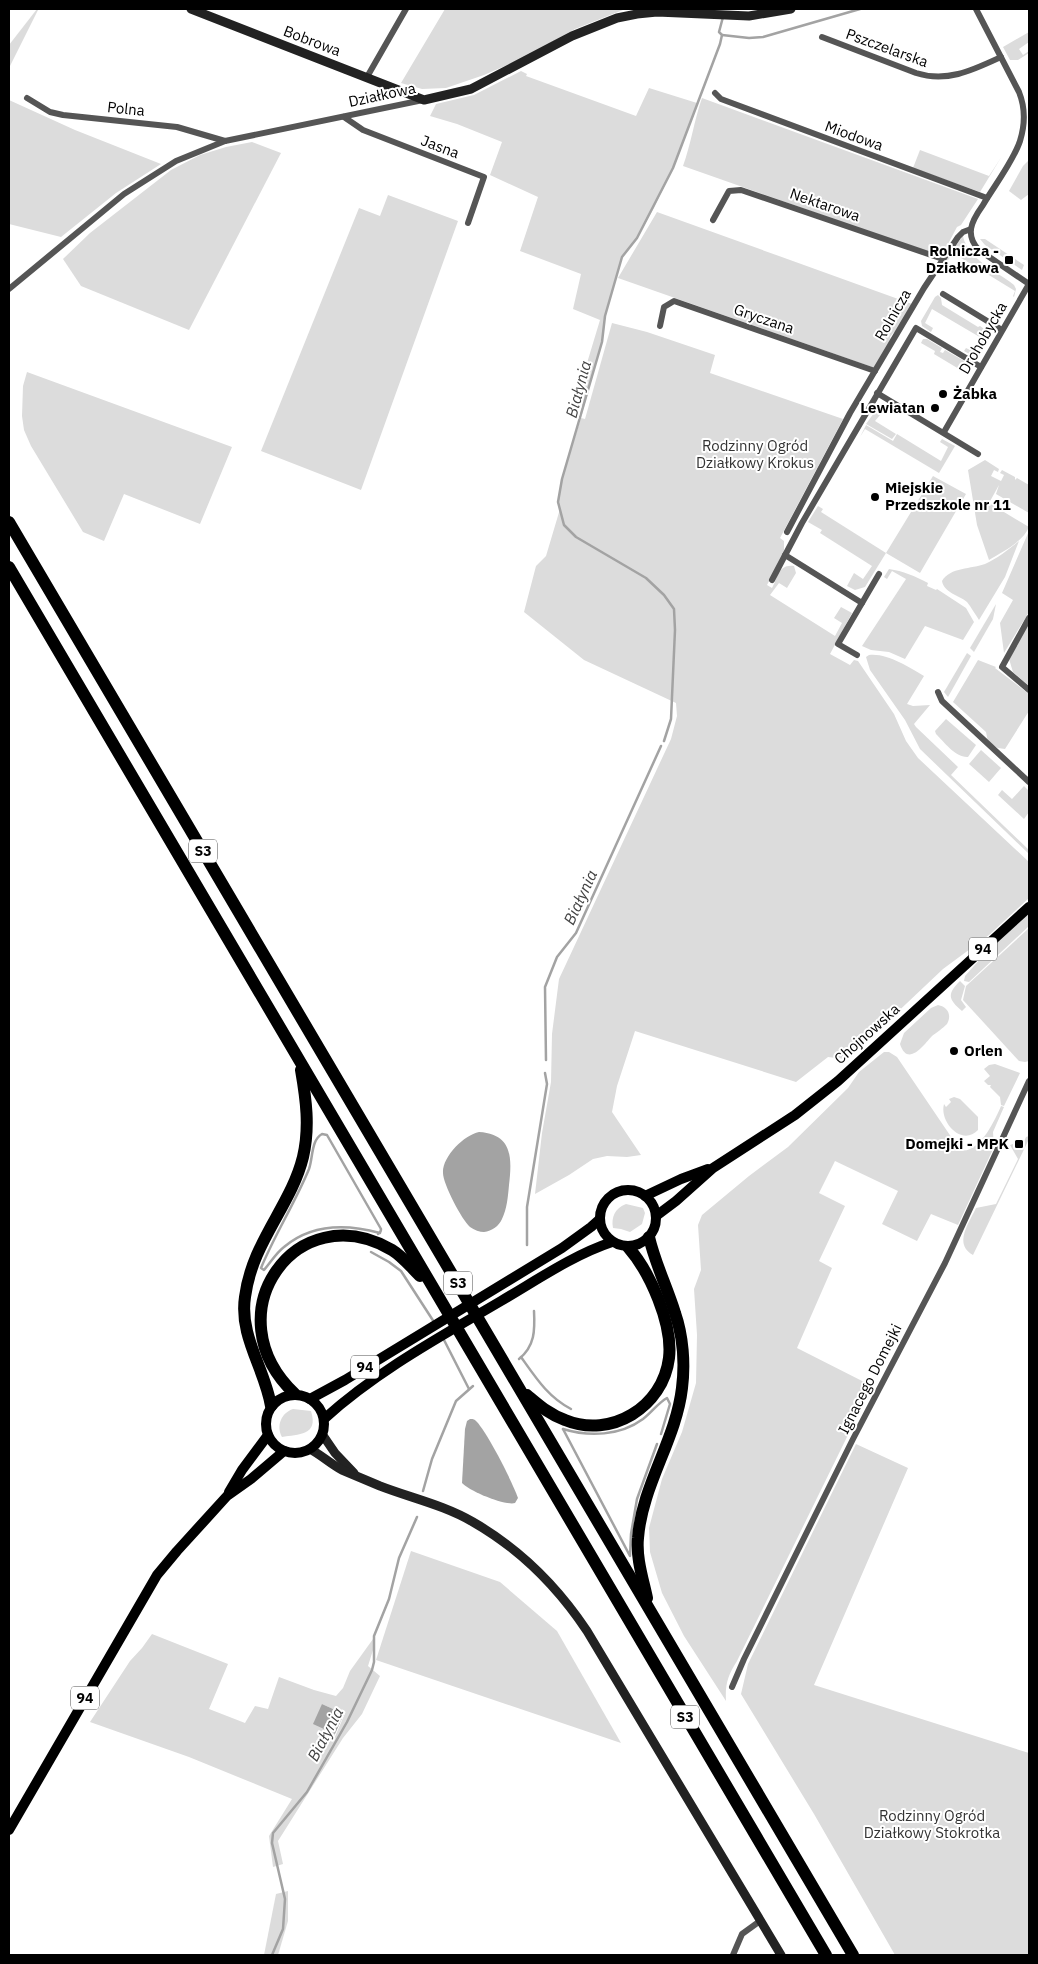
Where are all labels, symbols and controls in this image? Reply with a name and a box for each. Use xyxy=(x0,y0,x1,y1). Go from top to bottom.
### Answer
street label: Bobrowa xyxy=(281,21,344,60)
street label: Pszczelarska xyxy=(843,24,931,71)
street label: Działkowa xyxy=(347,78,417,111)
street label: Polna xyxy=(106,97,146,120)
street label: Miodowa xyxy=(822,116,886,155)
street label: Jasna xyxy=(418,131,462,162)
street label: Nektarowa xyxy=(788,184,863,225)
place label: Rolnicza - Działkowa xyxy=(926,241,999,277)
marker: Rolnicza - Działkowa xyxy=(1003,254,1015,266)
street label: Rolnicza xyxy=(870,285,915,344)
street label: Drohobycka xyxy=(954,298,1011,377)
street label: Gryczana xyxy=(732,299,797,338)
water label: Białynia xyxy=(561,358,595,420)
place label: Żabka xyxy=(953,384,997,403)
marker: Żabka xyxy=(937,388,949,400)
place label: Lewiatan xyxy=(860,398,925,417)
marker: Lewiatan xyxy=(929,402,941,414)
park label: Rodzinny Ogród Działkowy Krokus xyxy=(696,436,814,472)
place label: Miejskie Przedszkole nr 11 xyxy=(885,478,1011,514)
marker: Miejskie Przedszkole nr 11 xyxy=(869,491,881,503)
road number: S3 xyxy=(189,839,217,862)
water label: Białynia xyxy=(559,866,601,928)
road number: 94 xyxy=(969,938,997,961)
street label: Chojnowska xyxy=(830,999,903,1068)
place label: Orlen xyxy=(964,1041,1003,1060)
marker: Orlen xyxy=(948,1045,960,1057)
place label: Domejki - MPK xyxy=(905,1134,1010,1153)
marker: Domejki - MPK xyxy=(1013,1138,1025,1150)
road number: S3 xyxy=(444,1272,472,1295)
street label: Ignacego Domejki xyxy=(834,1320,906,1437)
road number: 94 xyxy=(351,1355,379,1378)
road number: 94 xyxy=(71,1686,99,1710)
water label: Białynia xyxy=(303,1704,347,1764)
road number: S3 xyxy=(671,1705,699,1728)
park label: Rodzinny Ogród Działkowy Stokrotka xyxy=(864,1806,1000,1842)

